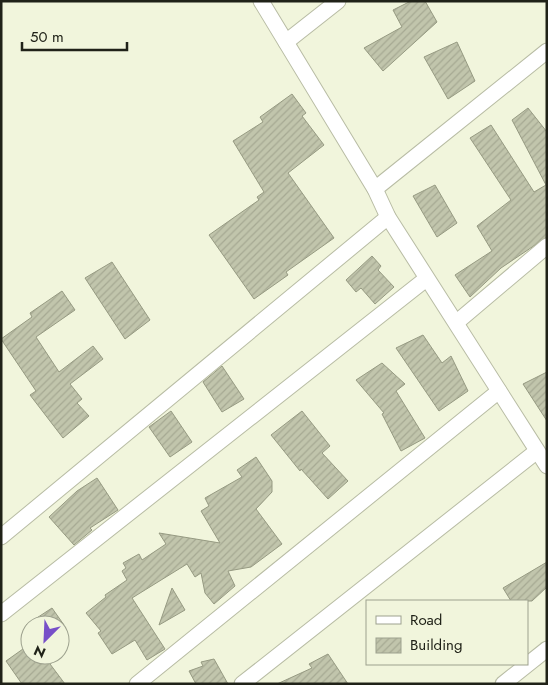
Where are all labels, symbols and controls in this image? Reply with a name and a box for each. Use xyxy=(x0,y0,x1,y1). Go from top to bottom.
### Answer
scale bar xyxy=(22,20,128,52)
text: 50 m xyxy=(30,26,64,48)
legend xyxy=(366,600,528,665)
text: Road xyxy=(410,609,442,631)
north arrow xyxy=(20,615,70,665)
text: Building xyxy=(410,634,462,656)
text: N xyxy=(31,640,49,663)

